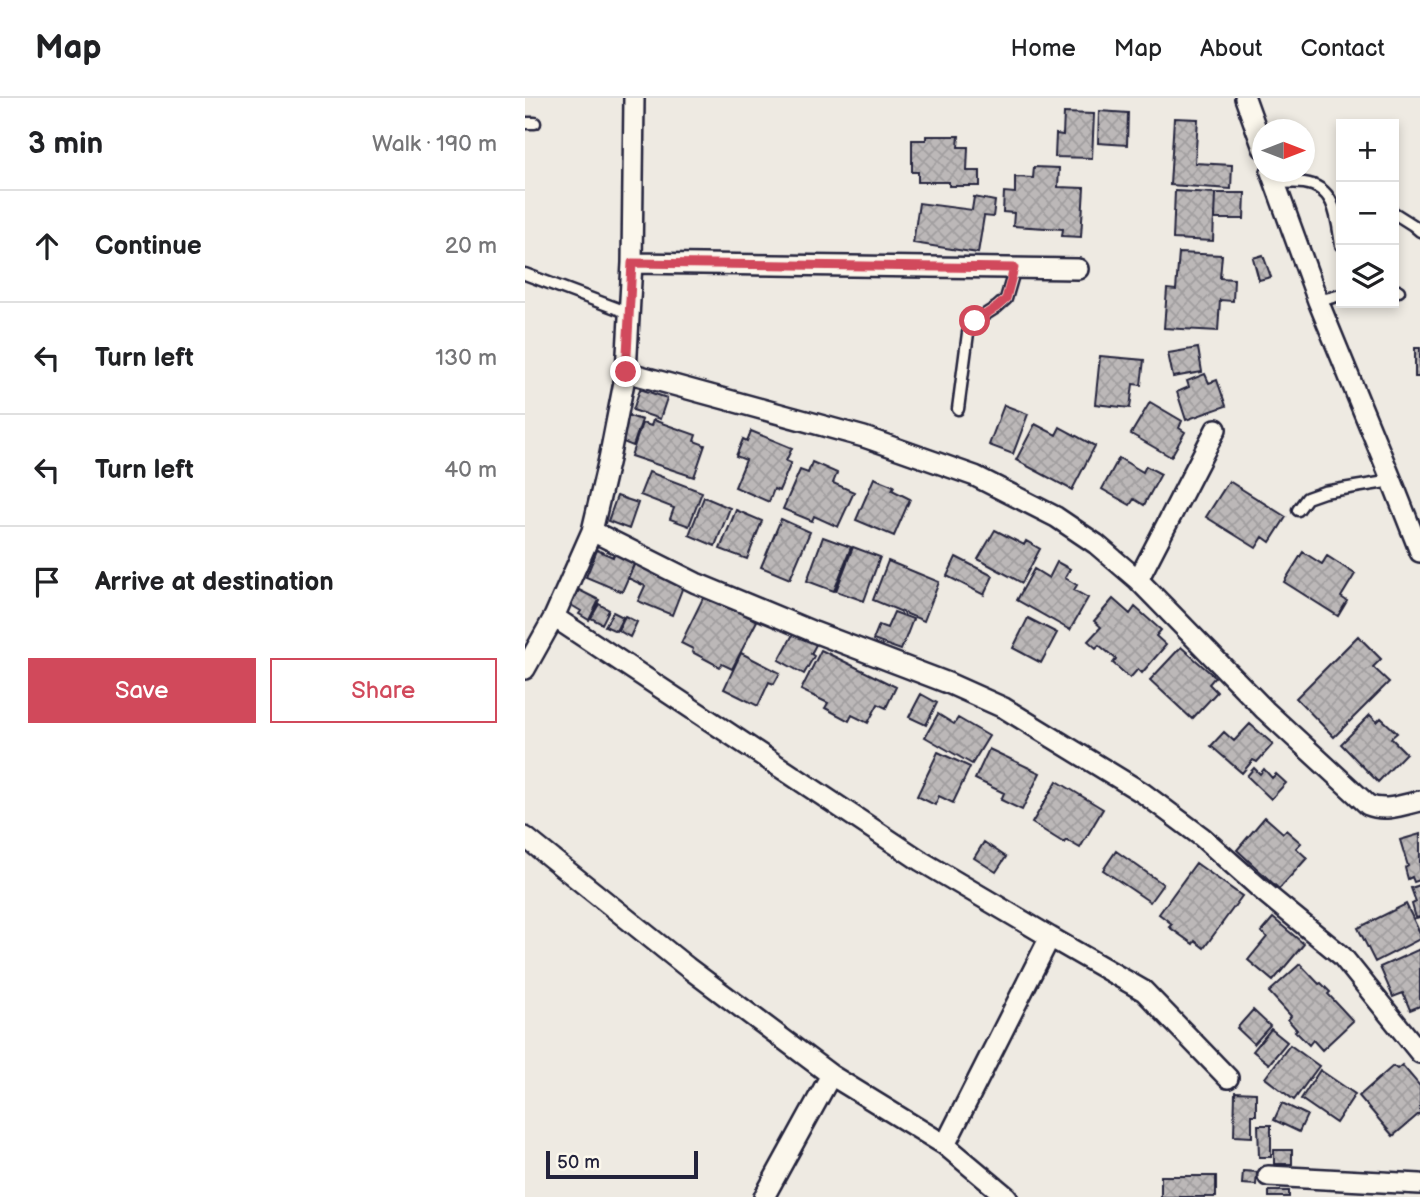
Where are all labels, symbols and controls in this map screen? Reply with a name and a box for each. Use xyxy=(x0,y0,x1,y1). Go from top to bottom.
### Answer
text: Map xyxy=(35,28,101,68)
text: Home xyxy=(1011,34,1076,63)
text: Map xyxy=(1114,34,1162,63)
text: About xyxy=(1200,34,1262,63)
text: Contact xyxy=(1300,34,1385,63)
north arrow xyxy=(1252,119,1315,182)
map controls xyxy=(1336,119,1399,308)
button: + xyxy=(1336,119,1399,182)
text: 3 min xyxy=(28,126,103,162)
text: Walk · 190 m xyxy=(372,130,497,158)
button: − xyxy=(1336,182,1399,245)
icon: ahead xyxy=(28,227,66,265)
text: Continue xyxy=(95,231,202,262)
text: 20 m xyxy=(445,232,497,260)
button: layers xyxy=(1336,245,1399,308)
route start xyxy=(959,305,990,336)
icon: left xyxy=(28,339,66,377)
text: Turn left xyxy=(95,343,194,374)
text: 130 m xyxy=(435,344,497,372)
route end xyxy=(610,356,641,387)
icon: left xyxy=(28,451,66,489)
text: Turn left xyxy=(95,455,194,486)
text: 40 m xyxy=(444,456,497,484)
icon: arrive xyxy=(28,563,66,601)
text: Arrive at destination xyxy=(95,567,334,598)
button: Save xyxy=(28,658,256,723)
button: Share xyxy=(270,658,497,723)
scale bar xyxy=(546,1148,698,1180)
text: 50 m xyxy=(557,1151,600,1174)

